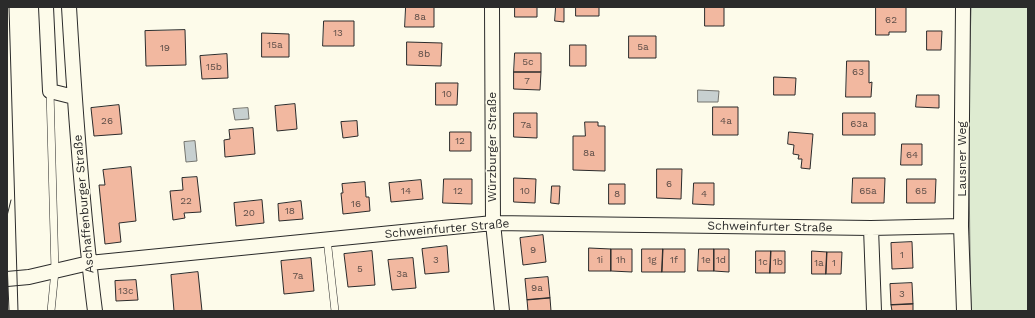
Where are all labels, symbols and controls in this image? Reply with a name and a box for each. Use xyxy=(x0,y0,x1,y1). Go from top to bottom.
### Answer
house number: 8a xyxy=(414,11,426,23)
house number: 62 xyxy=(885,14,897,26)
house number: 13 xyxy=(333,27,343,39)
house number: 15a xyxy=(267,39,283,51)
house number: 5a xyxy=(637,41,649,53)
house number: 19 xyxy=(160,42,170,54)
house number: 8b xyxy=(418,48,430,60)
house number: 5c xyxy=(522,56,534,68)
house number: 15b xyxy=(206,61,222,73)
house number: 63 xyxy=(852,66,864,78)
house number: 7 xyxy=(524,75,530,87)
house number: 10 xyxy=(442,88,452,100)
street label: Würzburger Straße xyxy=(485,92,499,202)
house number: 26 xyxy=(101,115,113,127)
house number: 4a xyxy=(720,115,732,127)
house number: 63a xyxy=(850,118,868,130)
house number: 7a xyxy=(521,119,531,131)
street label: Lausner Weg xyxy=(955,121,969,197)
street label: Aschaffenburger Straße xyxy=(71,134,97,274)
house number: 12 xyxy=(455,135,465,147)
house number: 8a xyxy=(583,147,595,159)
house number: 64 xyxy=(906,149,918,161)
house number: 6 xyxy=(666,178,672,190)
house number: 14 xyxy=(401,185,411,197)
house number: 12 xyxy=(453,185,463,197)
house number: 10 xyxy=(520,185,530,197)
house number: 65a xyxy=(859,185,877,197)
house number: 65 xyxy=(915,185,927,197)
house number: 8 xyxy=(614,188,620,200)
house number: 4 xyxy=(701,188,707,200)
house number: 22 xyxy=(180,195,192,207)
house number: 16 xyxy=(351,198,361,210)
house number: 18 xyxy=(285,205,295,217)
house number: 20 xyxy=(243,207,255,219)
street label: Schweinfurter Straße xyxy=(384,216,510,242)
street label: Schweinfurter Straße xyxy=(707,219,833,235)
house number: 9 xyxy=(530,244,536,256)
house number: 1 xyxy=(900,249,904,261)
house number: 3 xyxy=(433,254,439,266)
house number: 1i xyxy=(597,254,603,266)
house number: 1h xyxy=(616,254,626,266)
house number: 1g xyxy=(647,254,657,266)
house number: 1f xyxy=(670,254,678,266)
house number: 1e xyxy=(701,254,711,266)
house number: 1d xyxy=(716,254,726,266)
house number: 1c xyxy=(758,256,768,268)
house number: 1b xyxy=(773,256,783,268)
house number: 1a xyxy=(814,257,824,269)
house number: 1 xyxy=(832,257,836,269)
house number: 5 xyxy=(357,263,363,275)
house number: 3a xyxy=(396,268,408,280)
house number: 7a xyxy=(293,270,303,282)
house number: 9a xyxy=(531,282,543,294)
house number: 13c xyxy=(118,285,134,297)
house number: 3 xyxy=(899,288,905,300)

